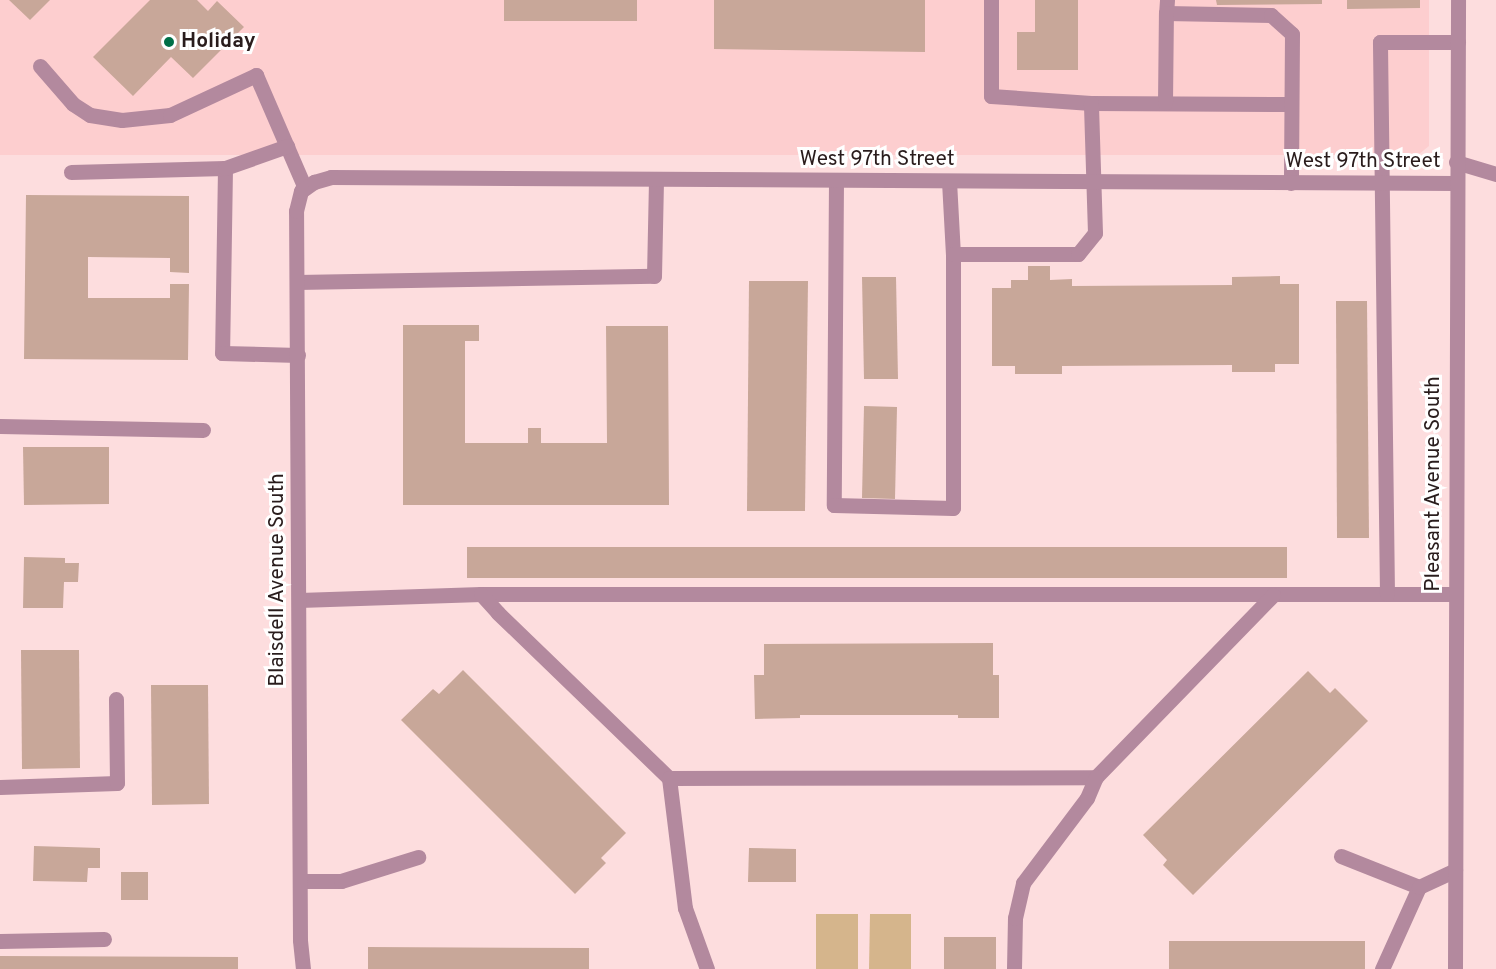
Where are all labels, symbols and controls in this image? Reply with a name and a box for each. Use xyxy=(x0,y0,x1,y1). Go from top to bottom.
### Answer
place label: Holiday xyxy=(181,29,256,55)
marker: Holiday xyxy=(162,35,176,49)
street label: West 97th Street xyxy=(799,147,955,173)
street label: West 97th Street xyxy=(1285,149,1441,175)
street label: Pleasant Avenue South xyxy=(1421,376,1447,592)
street label: Blaisdell Avenue South xyxy=(265,473,291,687)

